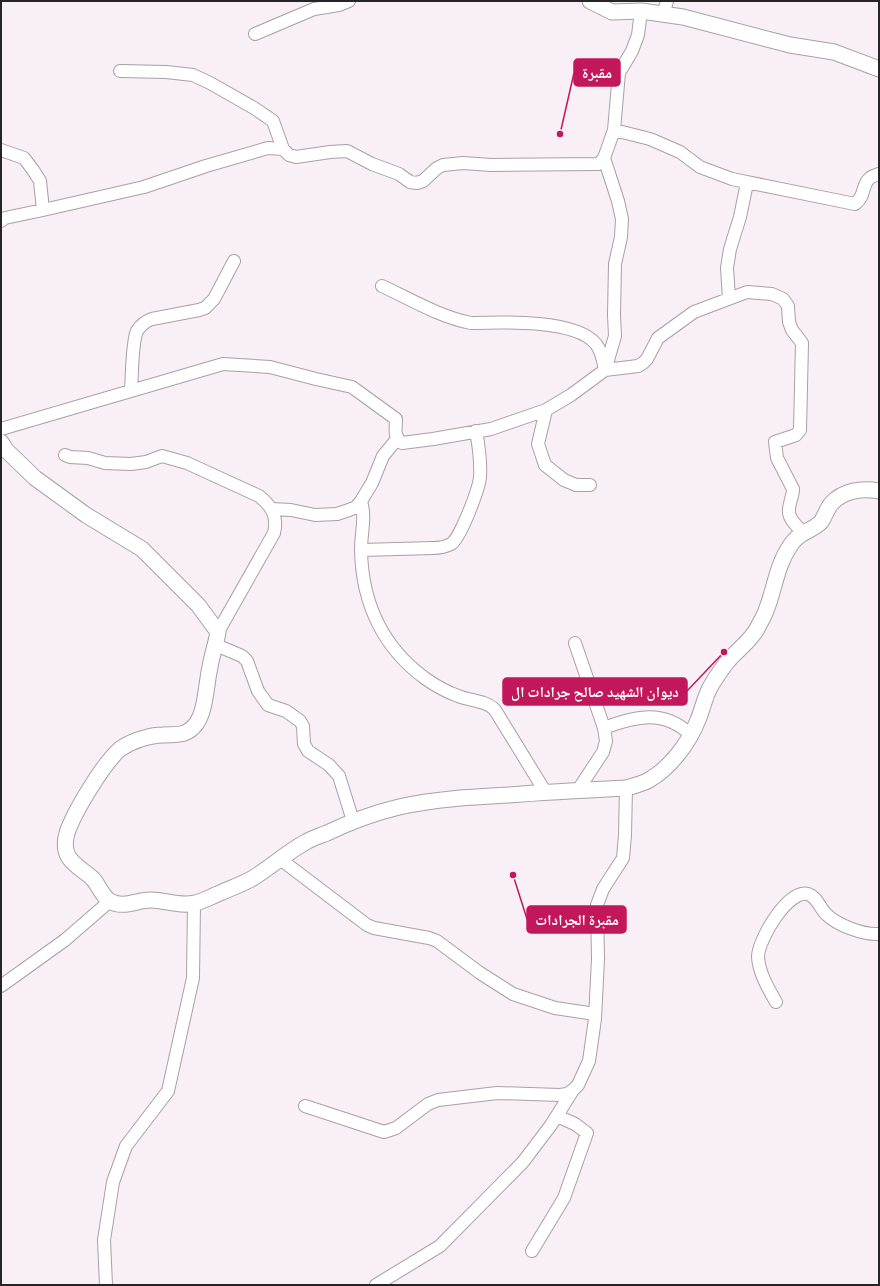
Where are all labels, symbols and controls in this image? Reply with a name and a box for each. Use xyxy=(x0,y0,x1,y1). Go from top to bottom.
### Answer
callout: مقبرة xyxy=(574,59,620,86)
text: مقبرة xyxy=(582,63,612,82)
callout: ديوان الشهيد صالح جرادات ال xyxy=(503,678,687,705)
text: ديوان الشهيد صالح جرادات ال xyxy=(511,682,679,702)
callout: مقبرة الجرادات xyxy=(527,906,626,933)
text: مقبرة الجرادات xyxy=(535,910,619,929)

